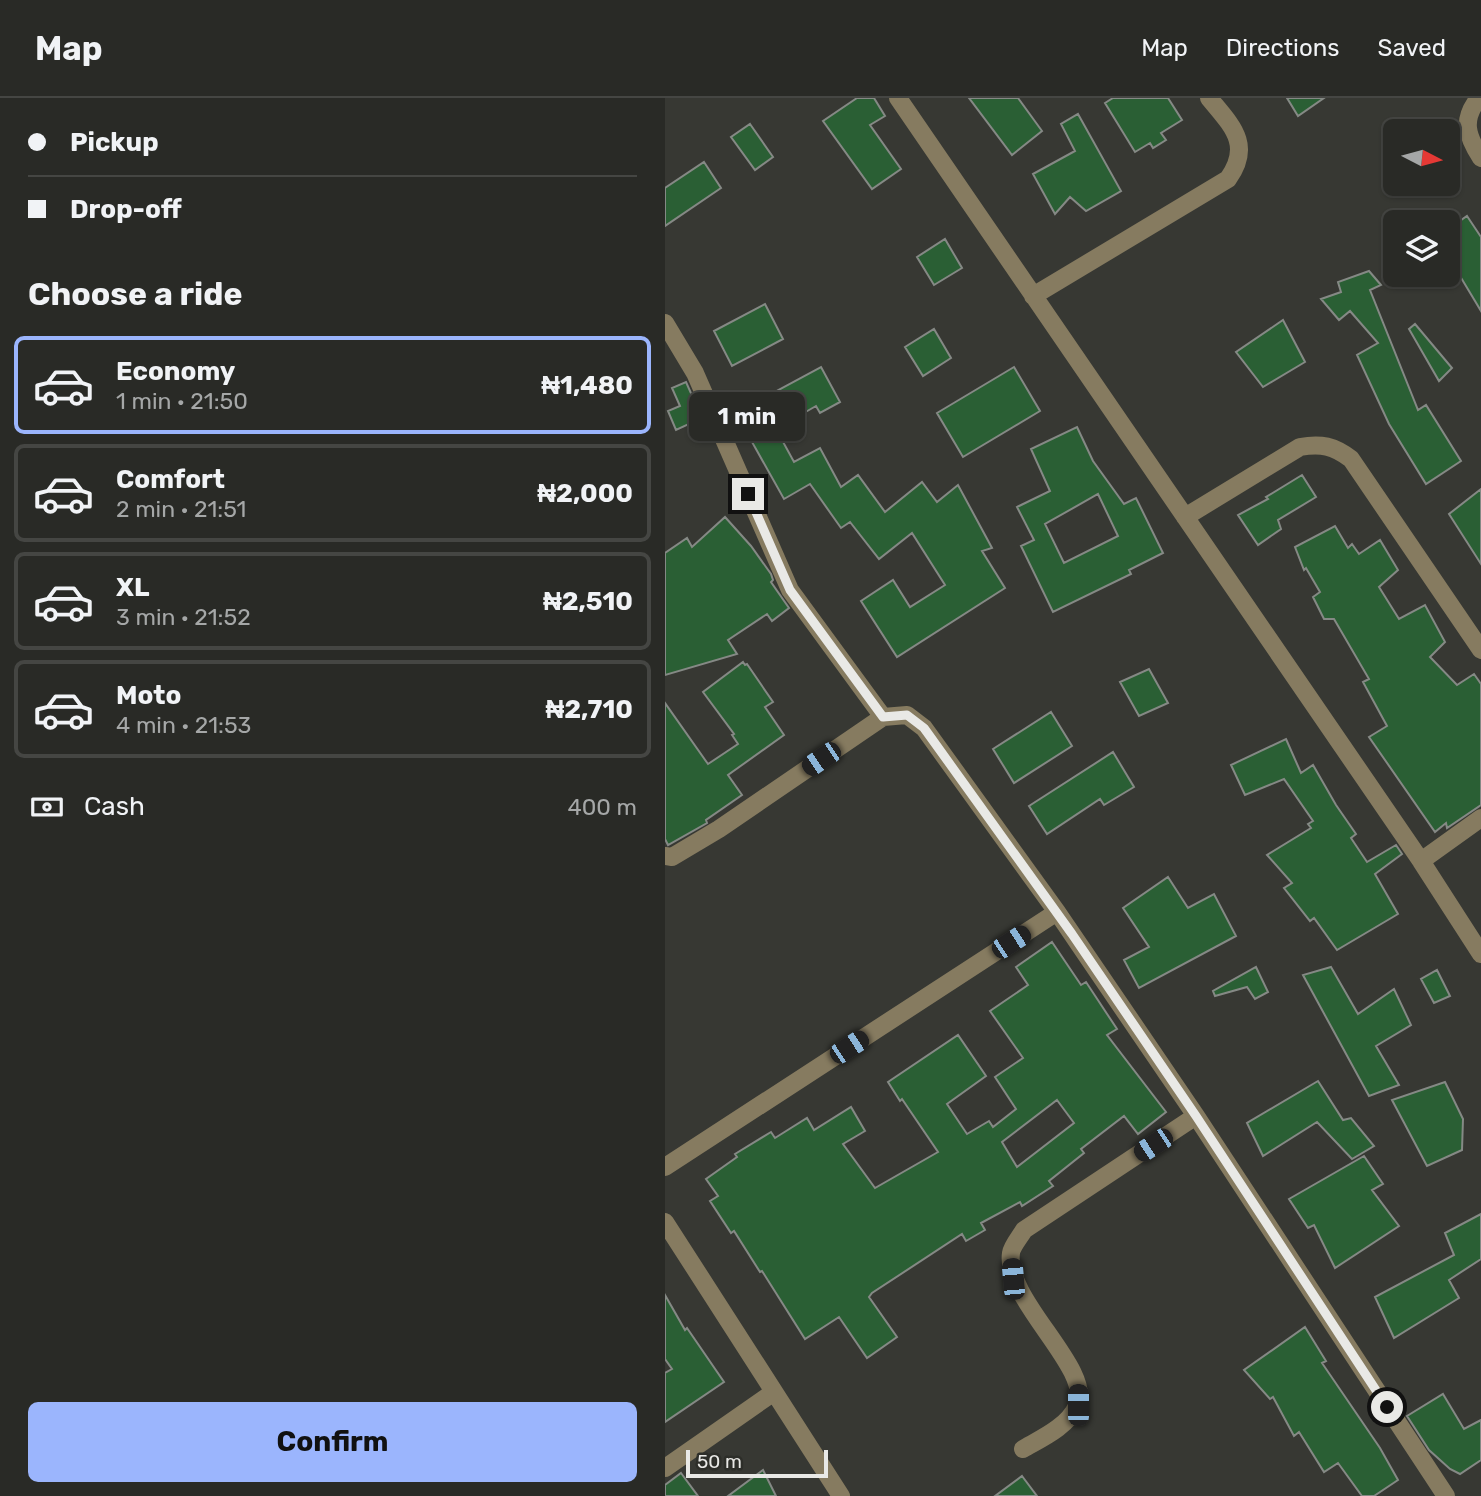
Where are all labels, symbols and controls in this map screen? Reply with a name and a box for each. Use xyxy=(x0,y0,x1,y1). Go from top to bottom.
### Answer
text: Map xyxy=(35,29,103,68)
text: Map xyxy=(1141,34,1188,62)
text: Directions xyxy=(1226,34,1339,62)
text: Saved xyxy=(1377,34,1446,62)
north arrow xyxy=(1383,119,1459,196)
map controls xyxy=(1383,119,1460,287)
text: Pickup xyxy=(70,127,159,158)
text: Drop-off xyxy=(70,194,182,225)
button: layers xyxy=(1383,210,1460,287)
text: Choose a ride xyxy=(28,275,242,313)
icon: car xyxy=(32,354,95,417)
text: Economy xyxy=(116,356,235,387)
text: ₦1,480 xyxy=(541,370,633,401)
text: 1 min · 21:50 xyxy=(116,387,248,415)
callout: 1 min xyxy=(690,392,806,442)
text: 1 min xyxy=(718,402,776,430)
icon: car xyxy=(32,462,95,525)
text: Comfort xyxy=(116,464,225,495)
text: ₦2,000 xyxy=(537,478,633,509)
route end xyxy=(732,478,764,510)
text: 2 min · 21:51 xyxy=(116,495,246,523)
icon: car xyxy=(32,570,95,633)
text: XL xyxy=(116,572,149,603)
text: ₦2,510 xyxy=(543,586,633,617)
text: 3 min · 21:52 xyxy=(116,603,251,631)
icon: car xyxy=(32,678,95,741)
text: Moto xyxy=(116,680,181,711)
text: ₦2,710 xyxy=(545,694,633,725)
text: 4 min · 21:53 xyxy=(116,711,251,739)
car xyxy=(798,739,845,779)
icon: cash xyxy=(28,788,66,826)
text: Cash xyxy=(84,791,145,822)
text: 400 m xyxy=(567,793,637,821)
car xyxy=(988,922,1035,962)
car xyxy=(826,1027,873,1067)
car xyxy=(1130,1125,1177,1165)
car xyxy=(1001,1257,1026,1301)
car xyxy=(1068,1384,1089,1426)
route start xyxy=(1371,1391,1403,1423)
button: Confirm xyxy=(28,1402,637,1482)
scale bar xyxy=(686,1447,828,1479)
text: 50 m xyxy=(697,1450,742,1473)

